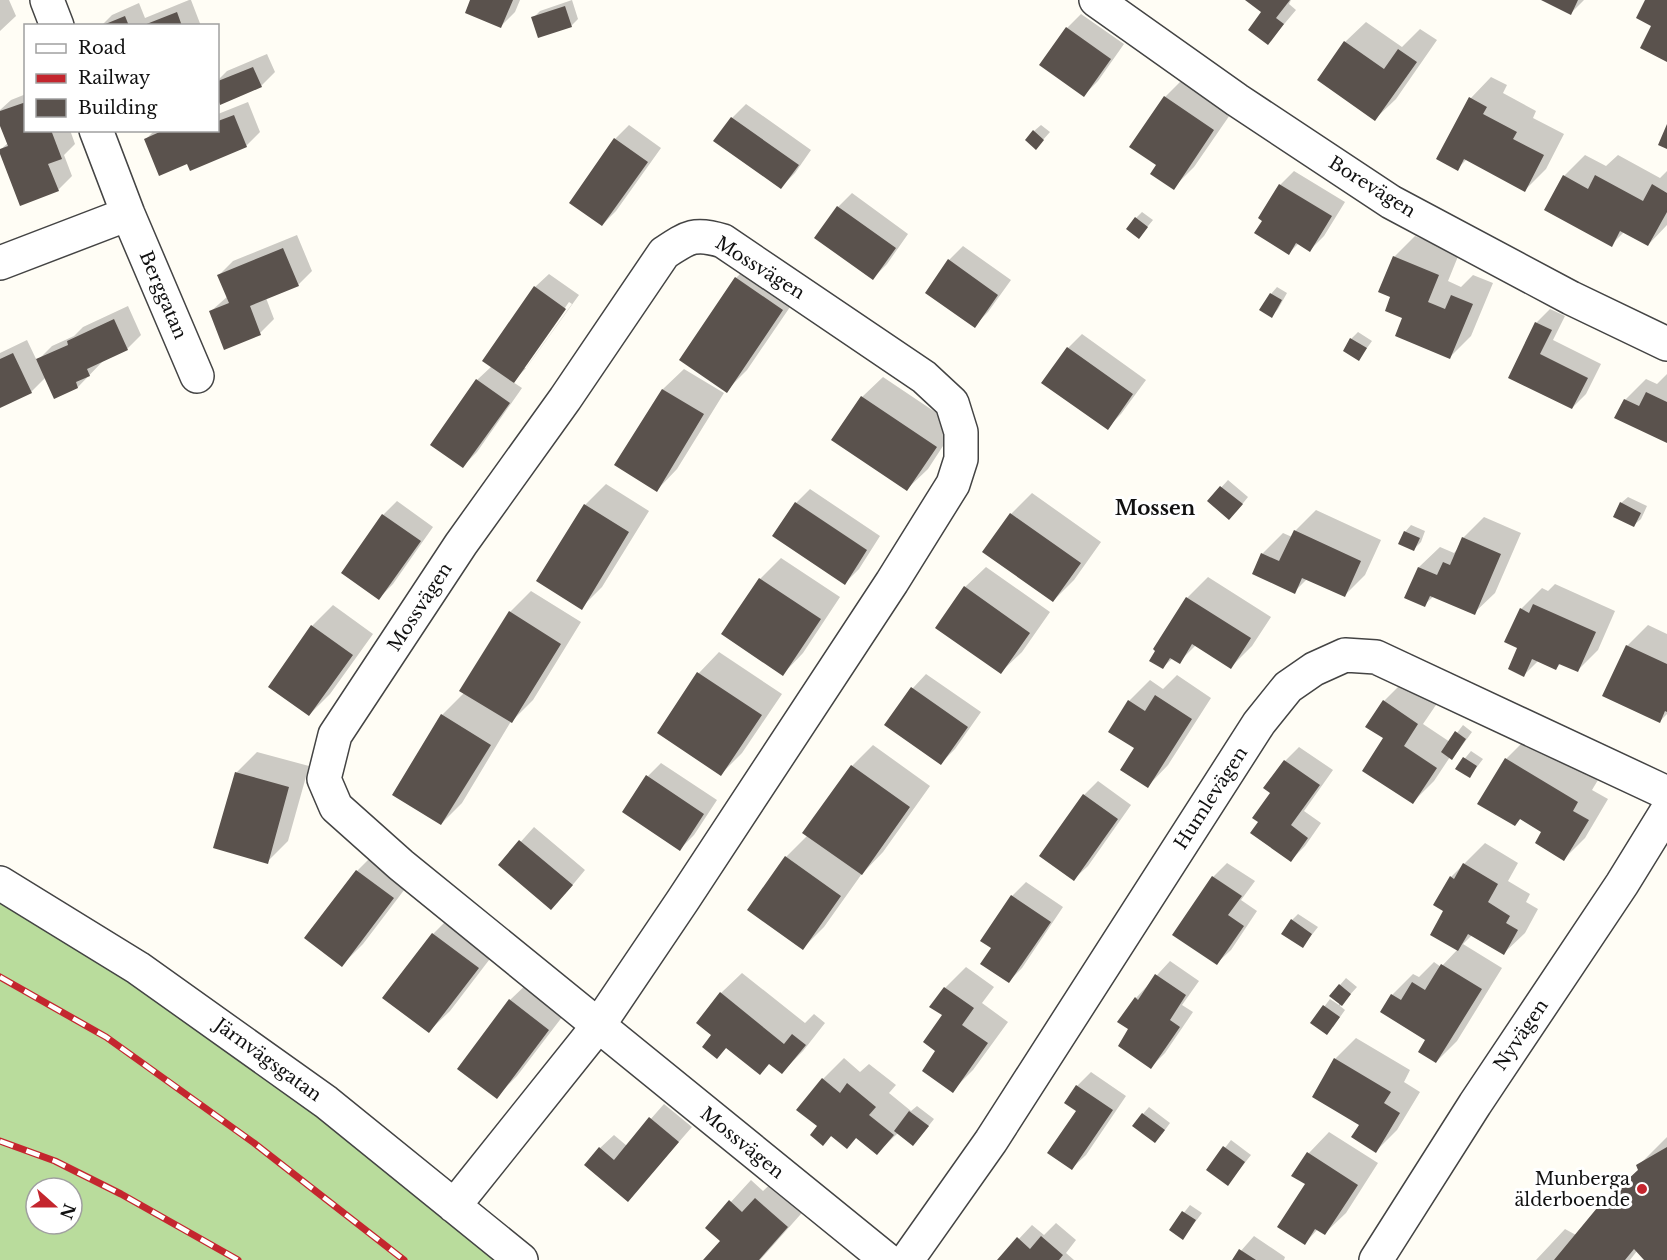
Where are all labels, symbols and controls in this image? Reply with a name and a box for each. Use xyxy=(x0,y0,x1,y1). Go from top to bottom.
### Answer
legend xyxy=(24,24,219,132)
text: Road xyxy=(78,37,126,59)
text: Railway xyxy=(78,67,151,89)
text: Building xyxy=(78,97,157,119)
street label: Borevägen xyxy=(1325,152,1419,222)
street label: Mossvägen xyxy=(711,232,809,304)
street label: Berggatan xyxy=(135,248,191,342)
district label: Mossen xyxy=(1115,496,1196,520)
street label: Mossvägen xyxy=(383,559,457,655)
street label: Humlevägen xyxy=(1170,743,1252,853)
street label: Nyvägen xyxy=(1489,995,1553,1075)
street label: Järnvägsgatan xyxy=(209,1013,326,1106)
street label: Mossvägen xyxy=(696,1103,788,1183)
place label: Munberga älderboende xyxy=(1514,1168,1630,1211)
north arrow xyxy=(24,1176,84,1236)
marker: Munberga älderboende xyxy=(1635,1182,1649,1196)
text: N xyxy=(56,1201,80,1222)

